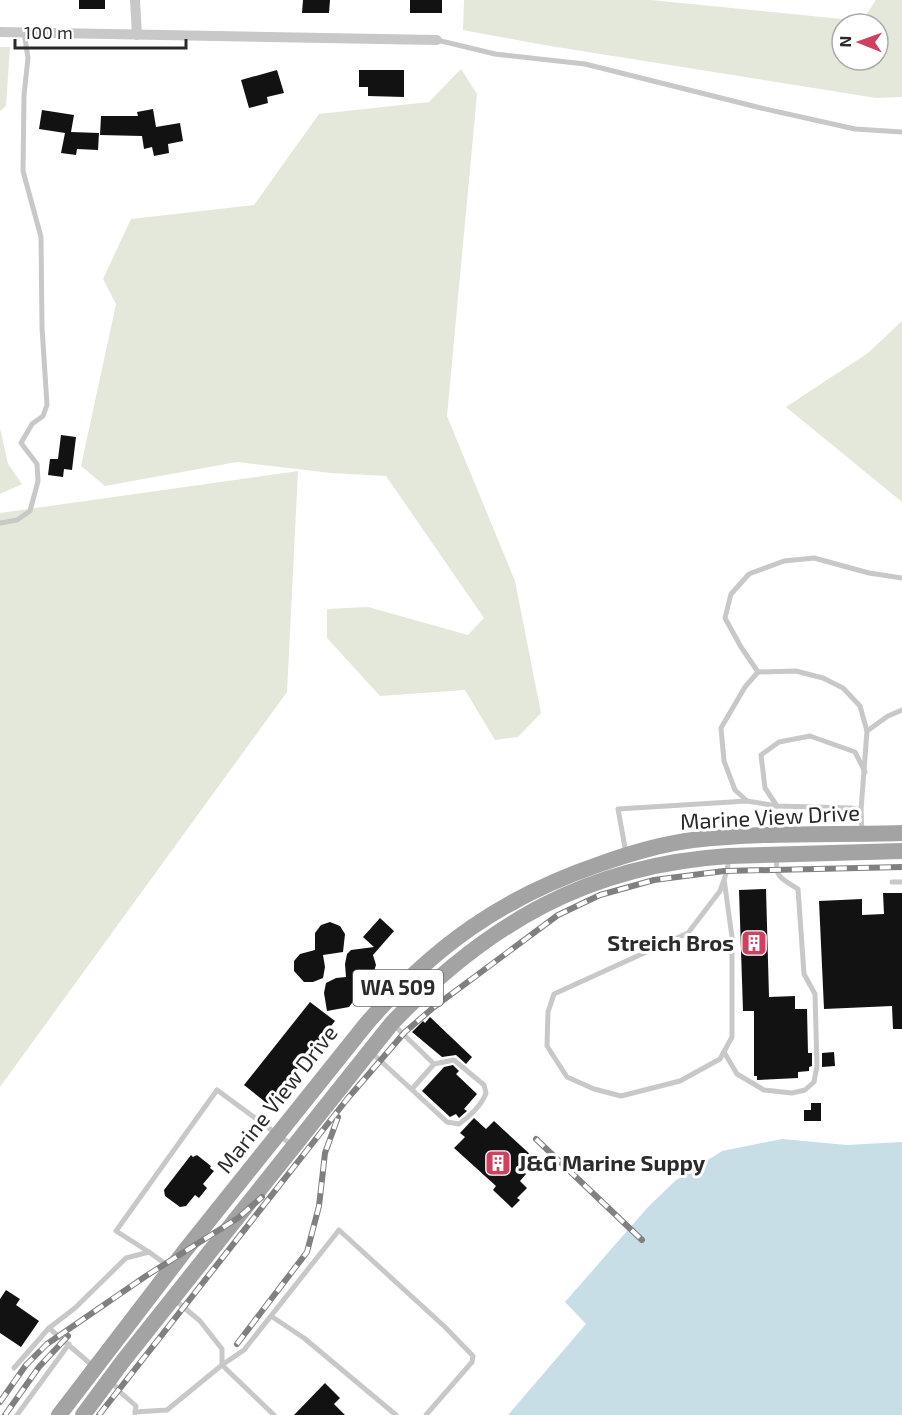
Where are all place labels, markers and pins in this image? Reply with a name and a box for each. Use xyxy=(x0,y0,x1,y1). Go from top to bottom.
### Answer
building icon: Streich Bros xyxy=(739,928,769,958)
place label: Streich Bros xyxy=(607,929,734,955)
building icon: J&G Marine Suppy xyxy=(483,1148,513,1178)
place label: J&G Marine Suppy xyxy=(518,1149,706,1176)

